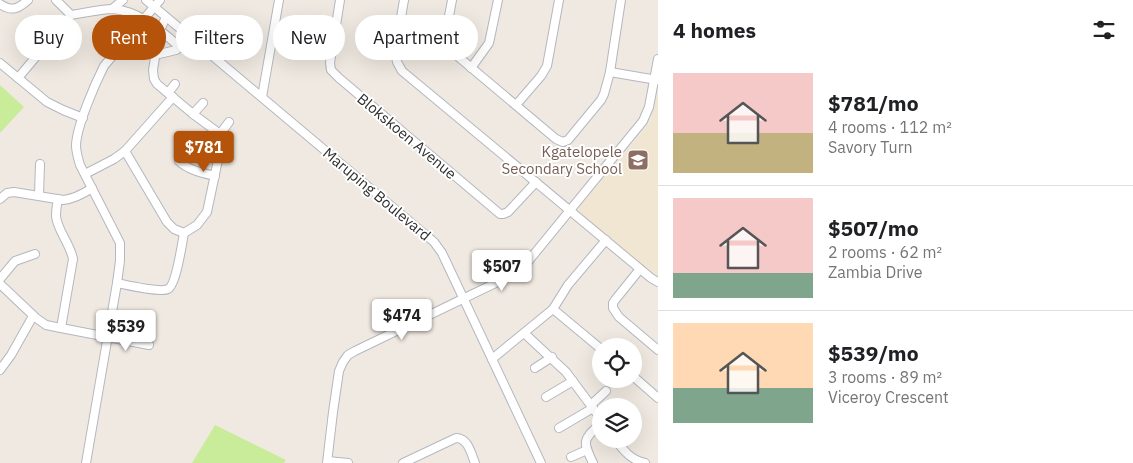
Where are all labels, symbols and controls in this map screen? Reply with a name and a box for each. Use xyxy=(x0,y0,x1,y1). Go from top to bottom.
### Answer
chip: Buy xyxy=(15,15,82,60)
chip: Rent xyxy=(92,15,166,60)
chip: Filters xyxy=(176,15,263,60)
chip: New xyxy=(273,15,345,60)
chip: Apartment xyxy=(355,15,478,60)
text: 4 homes xyxy=(673,16,756,44)
icon: filters xyxy=(1090,16,1118,44)
street label: Blokskoen Avenue xyxy=(353,89,461,183)
text: $781/mo xyxy=(828,89,919,117)
icon: home xyxy=(713,93,773,153)
text: 4 rooms · 112 m² xyxy=(828,117,952,137)
pin: $781 xyxy=(174,130,234,173)
text: $781 xyxy=(185,137,223,157)
text: Savory Turn xyxy=(828,137,913,157)
place label: Kgatelopele Secondary School xyxy=(502,142,622,178)
street label: Maruping Boulevard xyxy=(319,143,435,245)
school or university icon: Kgatelopele Secondary School xyxy=(626,148,650,172)
text: $507/mo xyxy=(828,214,919,242)
icon: home xyxy=(713,218,773,278)
text: 2 rooms · 62 m² xyxy=(828,242,942,262)
pin: $507 xyxy=(472,250,532,292)
text: $507 xyxy=(483,256,521,276)
text: Zambia Drive xyxy=(828,262,923,282)
pin: $474 xyxy=(372,298,432,341)
text: $474 xyxy=(383,305,421,325)
pin: $539 xyxy=(96,310,156,352)
text: $539 xyxy=(107,316,145,336)
map controls xyxy=(592,338,642,448)
button: locate xyxy=(592,338,642,388)
text: $539/mo xyxy=(828,339,919,367)
icon: home xyxy=(713,343,773,403)
text: 3 rooms · 89 m² xyxy=(828,367,942,387)
text: Viceroy Crescent xyxy=(828,387,949,407)
button: layers xyxy=(592,398,642,448)

